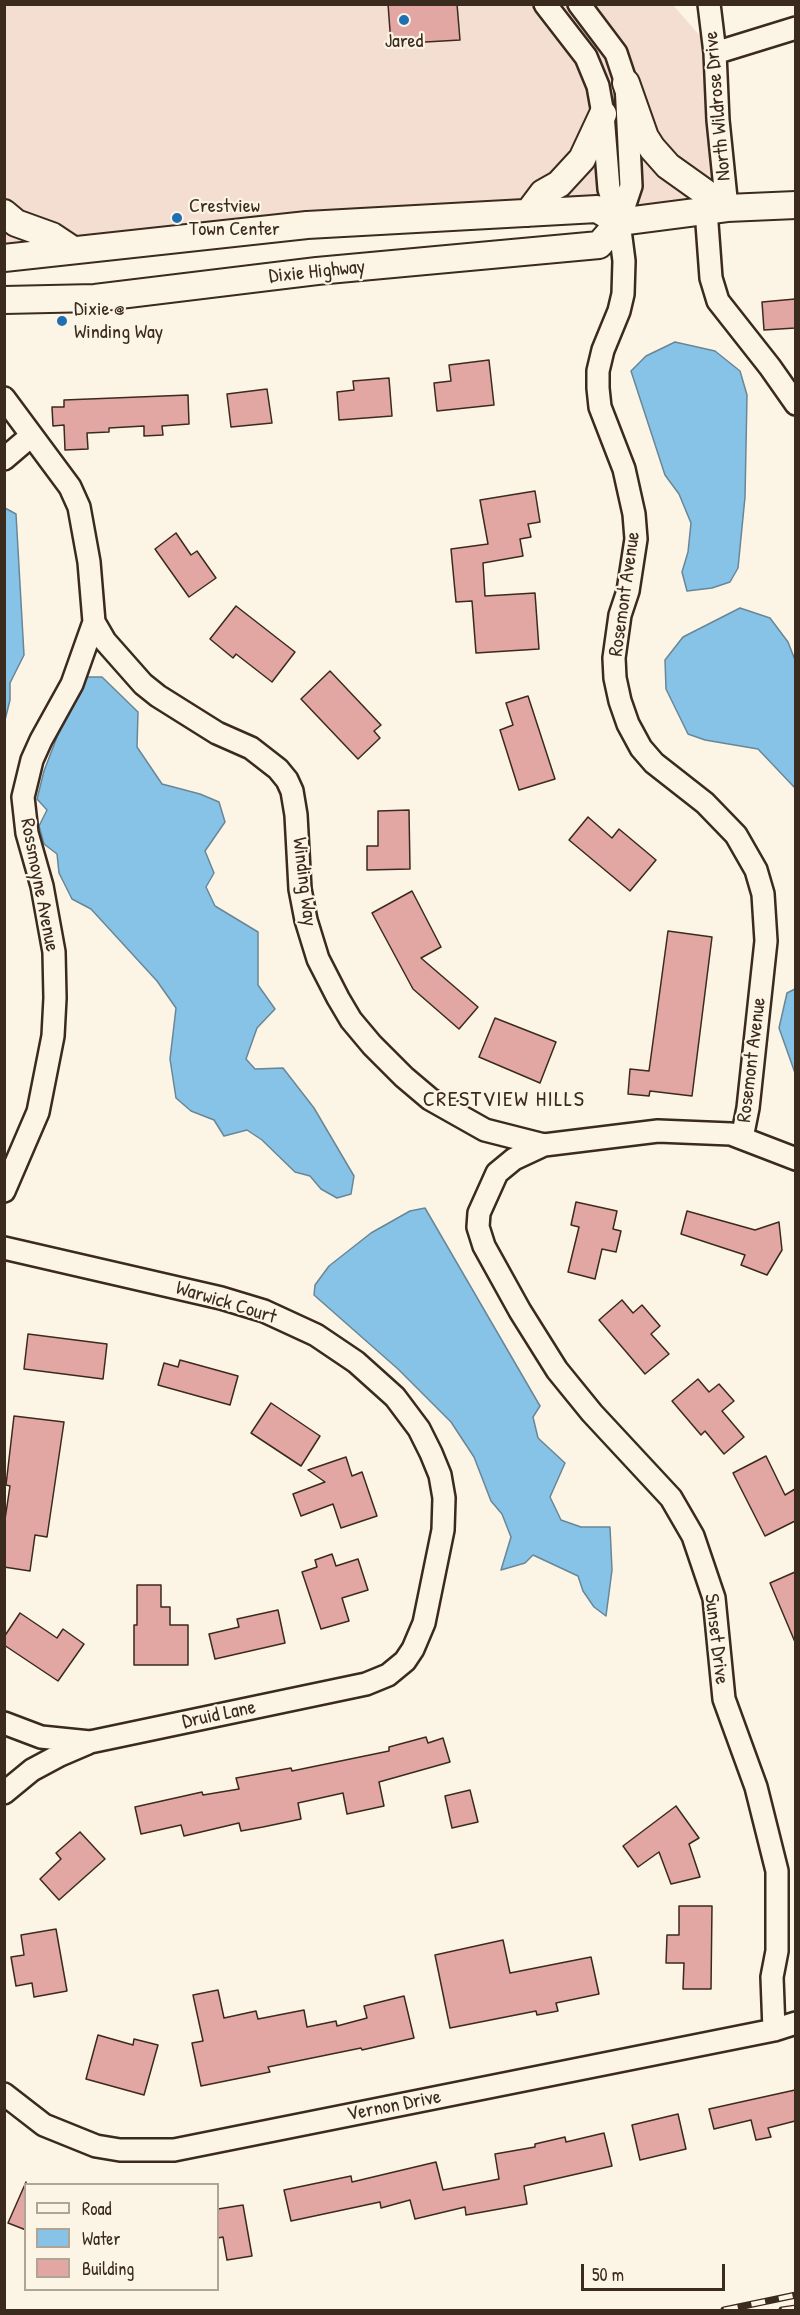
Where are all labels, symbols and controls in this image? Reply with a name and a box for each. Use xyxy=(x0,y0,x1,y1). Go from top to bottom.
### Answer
marker: Jared xyxy=(397,13,411,27)
place label: Jared xyxy=(385,30,423,54)
street label: North Wildrose Drive xyxy=(700,30,736,182)
place label: Crestview Town Center xyxy=(189,195,280,242)
marker: Crestview Town Center xyxy=(170,211,184,225)
street label: Dixie Highway xyxy=(268,255,366,289)
place label: Dixie @ Winding Way xyxy=(74,298,163,345)
marker: Dixie @ Winding Way xyxy=(55,314,69,328)
street label: Rosemont Avenue xyxy=(604,530,646,658)
street label: Rossmoyne Avenue xyxy=(14,816,64,954)
street label: Winding Way xyxy=(287,836,321,928)
street label: Rosemont Avenue xyxy=(732,996,772,1124)
district label: CRESTVIEW HILLS xyxy=(423,1087,585,1113)
street label: Warwick Court xyxy=(173,1276,279,1330)
street label: Sunset Drive xyxy=(699,1592,733,1686)
street label: Druid Lane xyxy=(180,1696,258,1734)
street label: Vernon Drive xyxy=(345,2085,443,2127)
legend xyxy=(24,2183,219,2291)
text: Road xyxy=(82,2196,112,2221)
text: Water xyxy=(82,2226,120,2251)
scale bar xyxy=(584,2252,728,2290)
text: Building xyxy=(82,2256,134,2281)
text: 50 m xyxy=(592,2262,624,2287)

